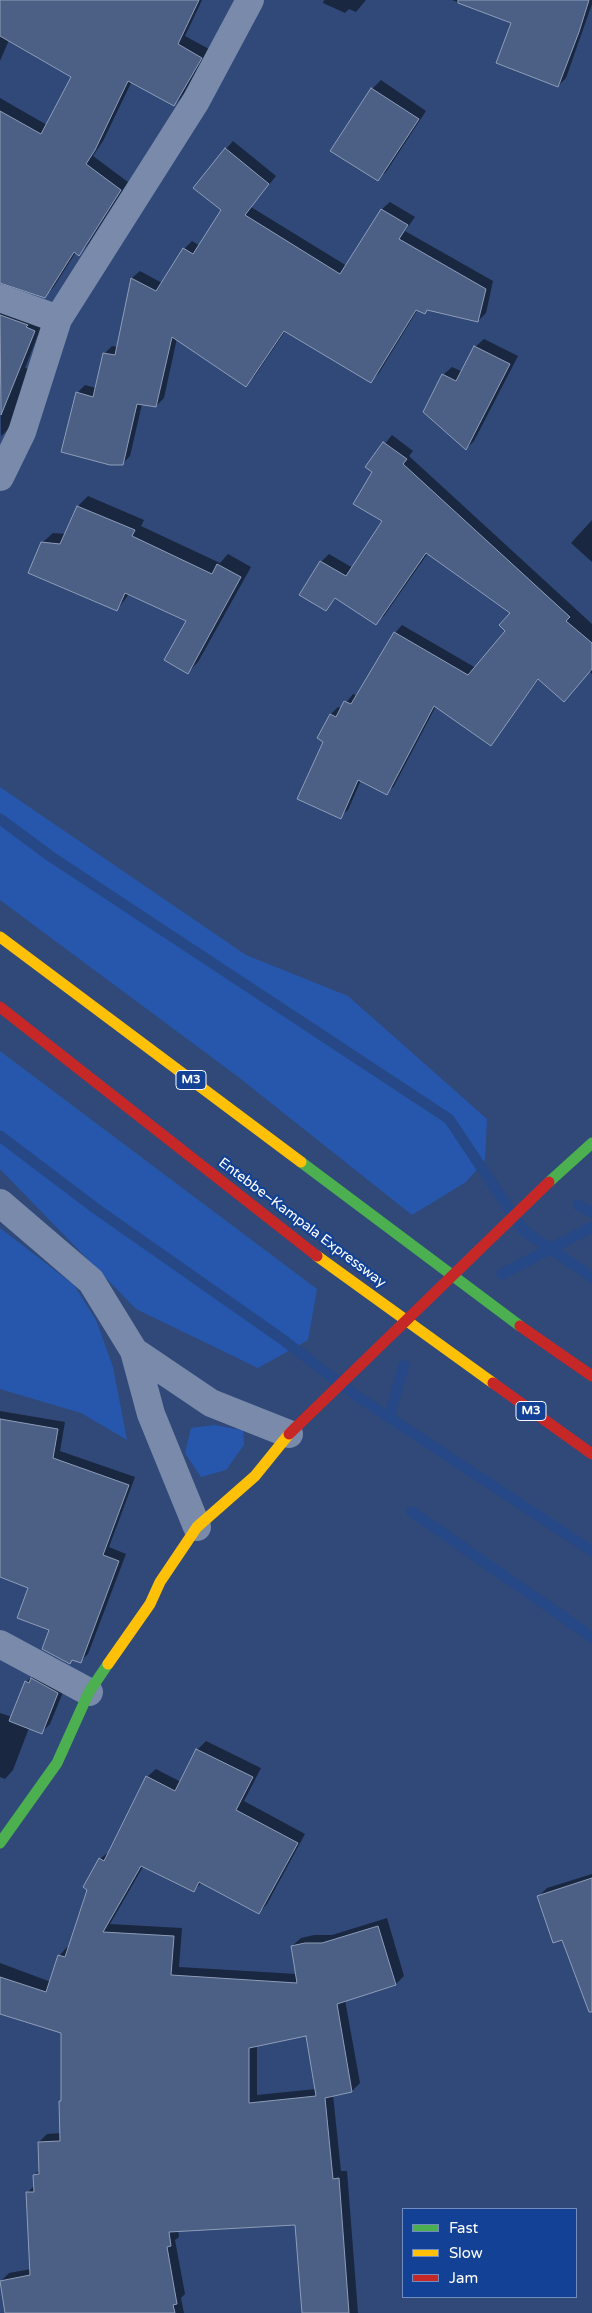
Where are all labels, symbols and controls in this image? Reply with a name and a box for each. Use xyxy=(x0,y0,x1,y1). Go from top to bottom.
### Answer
road number: M3 xyxy=(176,1070,206,1090)
street label: Entebbe–Kampala Expressway xyxy=(215,1154,389,1292)
road number: M3 xyxy=(516,1402,546,1420)
legend xyxy=(402,2208,577,2298)
text: Fast xyxy=(449,2219,478,2237)
text: Slow xyxy=(449,2244,483,2262)
text: Jam xyxy=(449,2269,478,2287)

